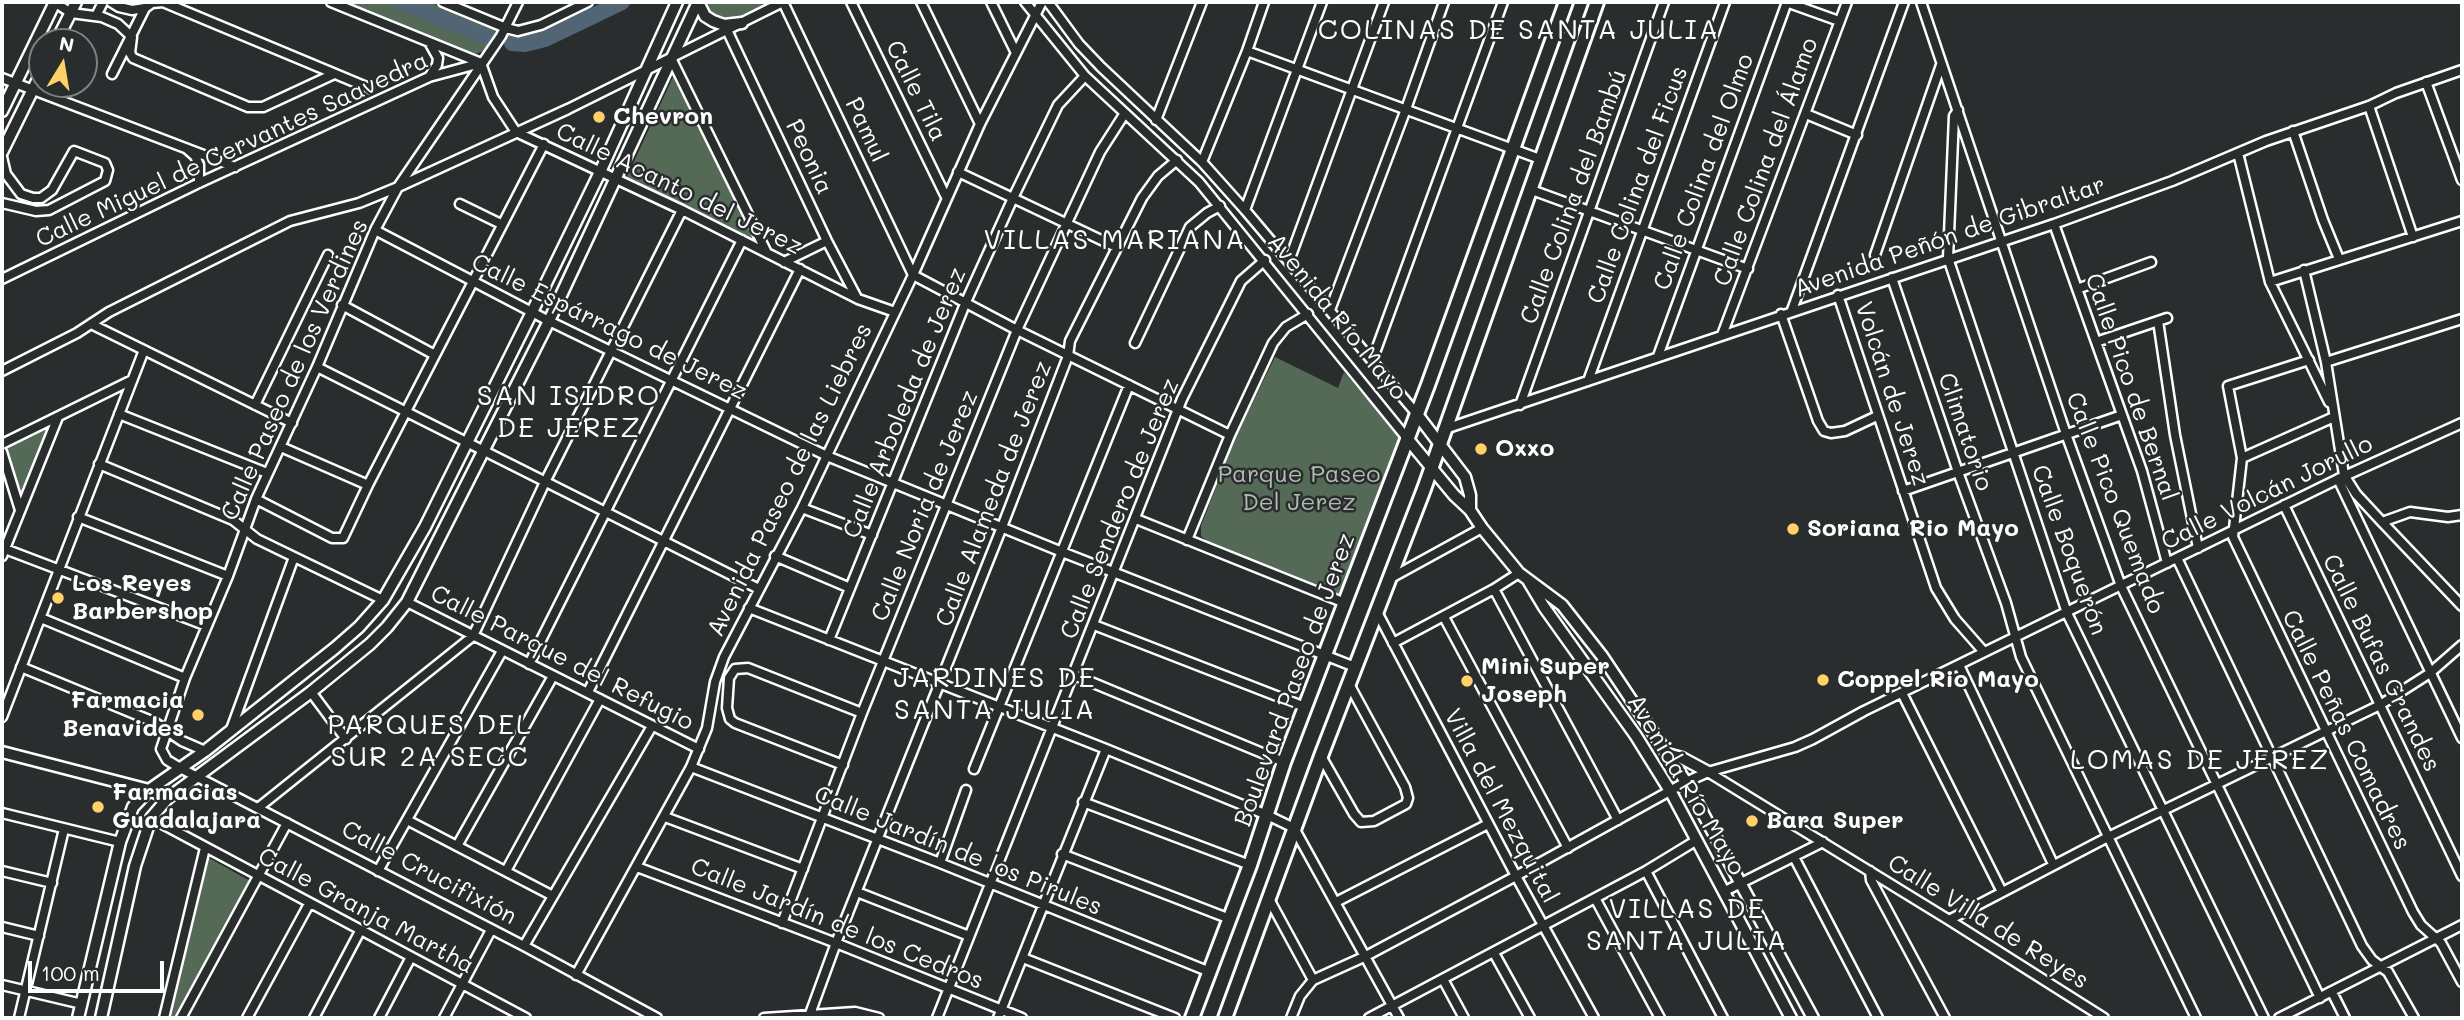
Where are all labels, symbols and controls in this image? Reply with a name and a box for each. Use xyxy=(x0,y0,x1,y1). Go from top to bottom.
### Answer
district label: COLINAS DE SANTA JULIA xyxy=(1321,13,1717,47)
north arrow xyxy=(28,28,98,98)
text: N xyxy=(57,30,76,58)
street label: Calle Colina del Álamo xyxy=(1708,34,1824,290)
street label: Calle Tila xyxy=(879,36,953,146)
street label: Calle Miguel de Cervantes Saavedra xyxy=(31,46,433,254)
street label: Calle Colina del Olmo xyxy=(1648,50,1760,294)
street label: Calle Colina del Ficus xyxy=(1582,62,1694,308)
street label: Calle Colina del Bambú xyxy=(1515,66,1633,328)
street label: Pamul xyxy=(839,93,893,167)
place label: Chevron xyxy=(613,103,713,131)
marker: Chevron xyxy=(591,109,607,125)
street label: Peonia xyxy=(779,115,839,199)
street label: Calle Acanto del Jerez xyxy=(551,117,807,261)
street label: Avenida Peñón de Gibraltar xyxy=(1791,170,2109,304)
street label: Calle Paseo de los Verdines xyxy=(215,215,375,525)
district label: VILLAS MARIANA xyxy=(985,223,1245,257)
street label: Avenida Río Mayo xyxy=(1261,228,1413,406)
street label: Calle Espárrago de Jerez xyxy=(467,248,751,406)
street label: Calle Arboleda de Jerez xyxy=(837,263,973,543)
street label: Calle Pico de Bernal xyxy=(2079,270,2183,504)
street label: Volcán de Jerez xyxy=(1849,298,1935,490)
street label: Avenida Paseo de las Liebres xyxy=(701,319,879,641)
street label: Calle Alameda de Jerez xyxy=(930,357,1058,631)
street label: Climatorio xyxy=(1931,369,1999,495)
street label: Calle Sendero de Jerez xyxy=(1055,375,1185,643)
district label: SAN ISIDRO DE JEREZ xyxy=(478,379,660,445)
street label: Calle Noria de Jerez xyxy=(865,386,985,626)
street label: Calle Pico Quemado xyxy=(2059,388,2171,618)
street label: Calle Volcán Jorullo xyxy=(2157,429,2377,557)
place label: Oxxo xyxy=(1495,435,1554,463)
marker: Oxxo xyxy=(1473,441,1489,457)
park label: Parque Paseo Del Jerez xyxy=(1217,461,1381,517)
street label: Calle Boquerón xyxy=(2025,461,2113,639)
place label: Soriana Rio Mayo xyxy=(1807,515,2019,543)
marker: Soriana Rio Mayo xyxy=(1785,521,1801,537)
street label: Boulevard Paseo de Jerez xyxy=(1228,530,1362,830)
street label: Calle Bufas Grandes xyxy=(2316,550,2446,776)
place label: Los Reyes Barbershop xyxy=(72,570,213,626)
street label: Calle Parque del Refugio xyxy=(426,579,698,737)
marker: Los Reyes Barbershop xyxy=(50,590,66,606)
street label: Calle Peñas Comadres xyxy=(2275,605,2417,855)
place label: Mini Super Joseph xyxy=(1481,653,1610,709)
district label: JARDINES DE SANTA JULIA xyxy=(895,661,1095,727)
place label: Coppel Rio Mayo xyxy=(1837,666,2039,694)
marker: Coppel Rio Mayo xyxy=(1815,672,1831,688)
marker: Mini Super Joseph xyxy=(1459,673,1475,689)
place label: Farmacia Benavides xyxy=(62,687,184,743)
street label: Avenida Río Mayo xyxy=(1621,689,1751,881)
street label: Villa del Mezquital xyxy=(1438,704,1564,908)
marker: Farmacia Benavides xyxy=(190,707,206,723)
district label: PARQUES DEL SUR 2A SECC xyxy=(329,708,531,774)
district label: LOMAS DE JEREZ xyxy=(2072,743,2328,777)
place label: Farmacias Guadalajara xyxy=(112,779,261,835)
street label: Calle Jardín de los Pirules xyxy=(810,780,1106,922)
marker: Farmacias Guadalajara xyxy=(90,799,106,815)
place label: Bara Super xyxy=(1766,807,1903,835)
marker: Bara Super xyxy=(1744,813,1760,829)
street label: Calle Crucifixión xyxy=(337,815,521,931)
street label: Calle Granja Martha xyxy=(253,842,479,980)
street label: Calle Villa de Reyes xyxy=(1882,849,2094,995)
street label: Calle Jardín de los Cedros xyxy=(686,852,988,996)
district label: VILLAS DE SANTA JULIA xyxy=(1587,892,1787,958)
scale bar xyxy=(32,946,168,990)
text: 100 m xyxy=(41,959,100,986)

